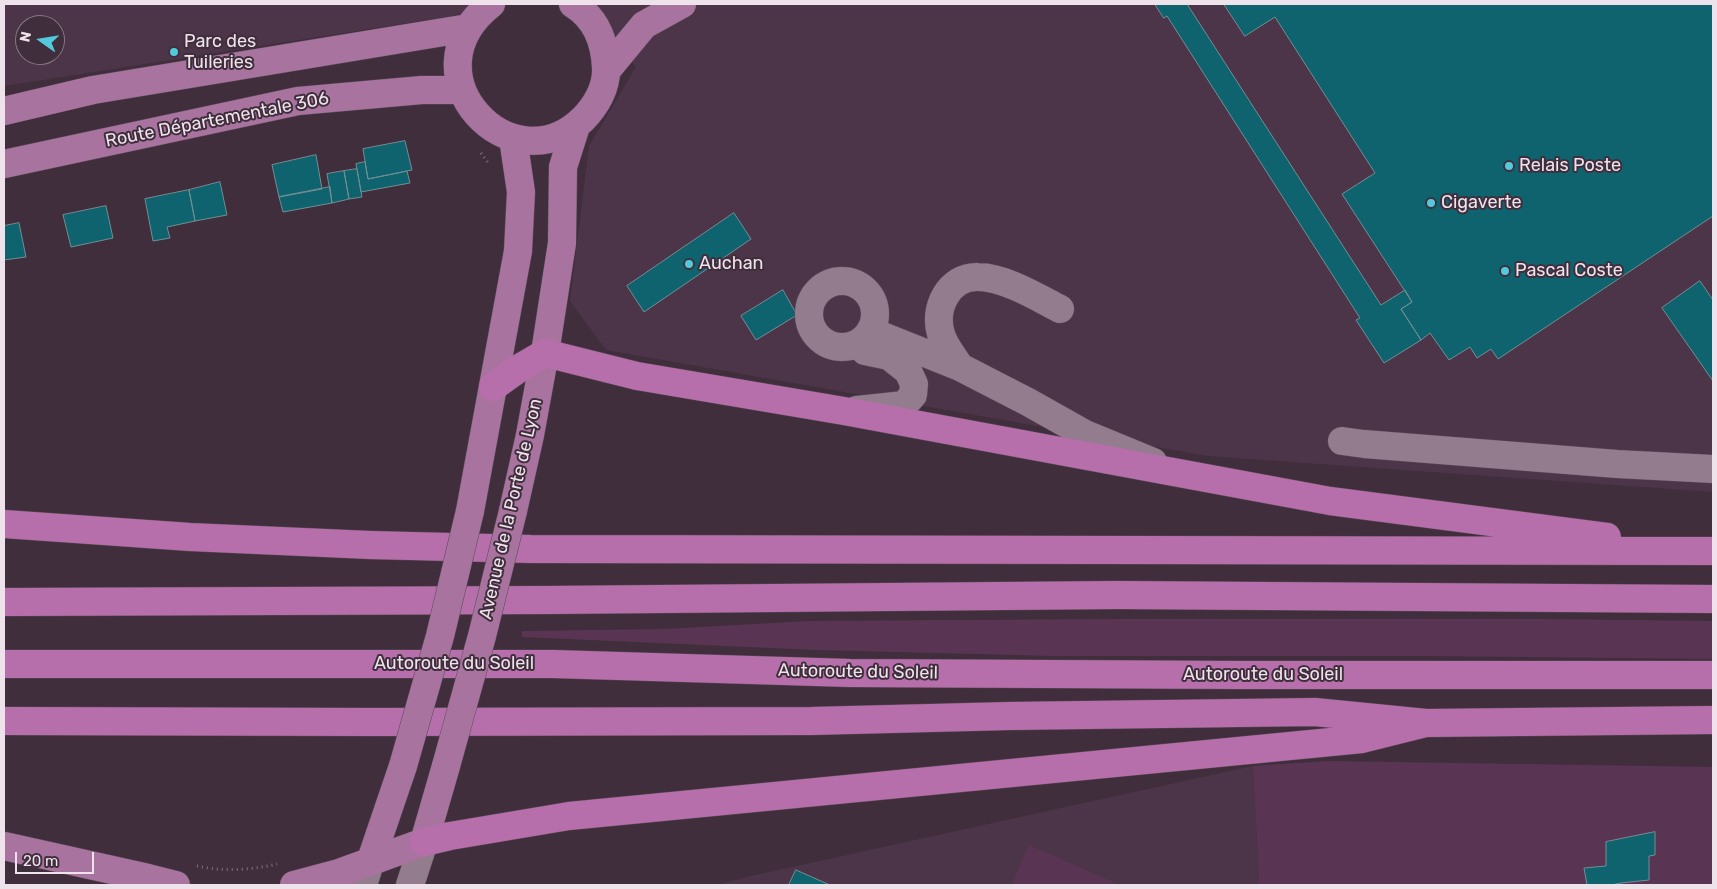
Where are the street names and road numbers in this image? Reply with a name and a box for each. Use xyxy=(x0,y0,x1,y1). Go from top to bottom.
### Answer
street label: Route Départementale 306 xyxy=(103,88,331,152)
street label: Avenue de la Porte de Lyon xyxy=(475,396,547,622)
street label: Autoroute du Soleil xyxy=(374,653,534,675)
street label: Autoroute du Soleil xyxy=(778,660,938,684)
street label: Autoroute du Soleil xyxy=(1183,664,1343,686)

